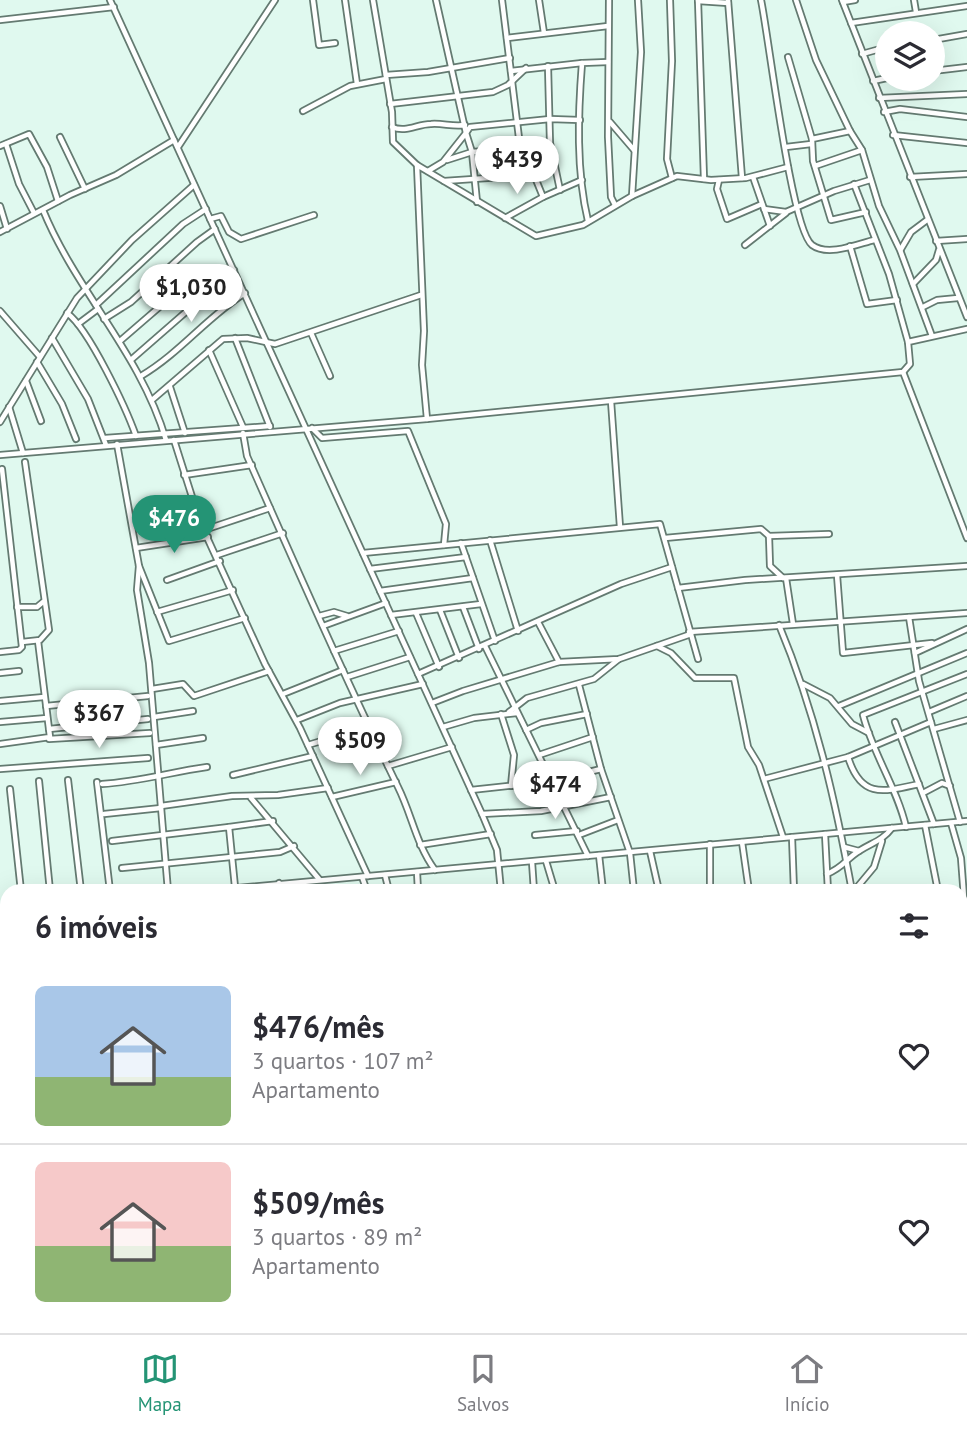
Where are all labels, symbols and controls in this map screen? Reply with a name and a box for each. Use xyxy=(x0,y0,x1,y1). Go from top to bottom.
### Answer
map controls xyxy=(875,21,945,91)
button: layers xyxy=(875,21,945,91)
pin: $439 xyxy=(476,136,558,196)
text: $439 xyxy=(491,144,543,173)
pin: $1,030 xyxy=(134,264,248,324)
text: $1,030 xyxy=(155,272,227,301)
pin: $476 xyxy=(133,496,215,555)
text: $476 xyxy=(148,503,200,532)
pin: $367 xyxy=(58,690,140,750)
text: $367 xyxy=(73,698,125,727)
pin: $509 xyxy=(319,718,401,777)
text: $509 xyxy=(334,725,386,754)
pin: $474 xyxy=(514,762,596,821)
text: $474 xyxy=(529,769,581,798)
text: 6 imóveis xyxy=(35,907,158,946)
icon: filters xyxy=(895,907,933,945)
text: $476/mês xyxy=(252,1007,384,1046)
icon: home xyxy=(91,1014,175,1098)
icon: heart xyxy=(895,1037,933,1075)
text: 3 quartos · 107 m² xyxy=(252,1046,434,1075)
text: Apartamento xyxy=(252,1075,380,1104)
text: $509/mês xyxy=(252,1183,384,1222)
icon: home xyxy=(91,1190,175,1274)
icon: heart xyxy=(895,1213,933,1251)
text: 3 quartos · 89 m² xyxy=(252,1222,422,1251)
text: Apartamento xyxy=(252,1251,380,1280)
tab: Mapa xyxy=(138,1350,182,1416)
tab: Salvos xyxy=(457,1350,509,1416)
tab: Início xyxy=(784,1350,829,1416)

